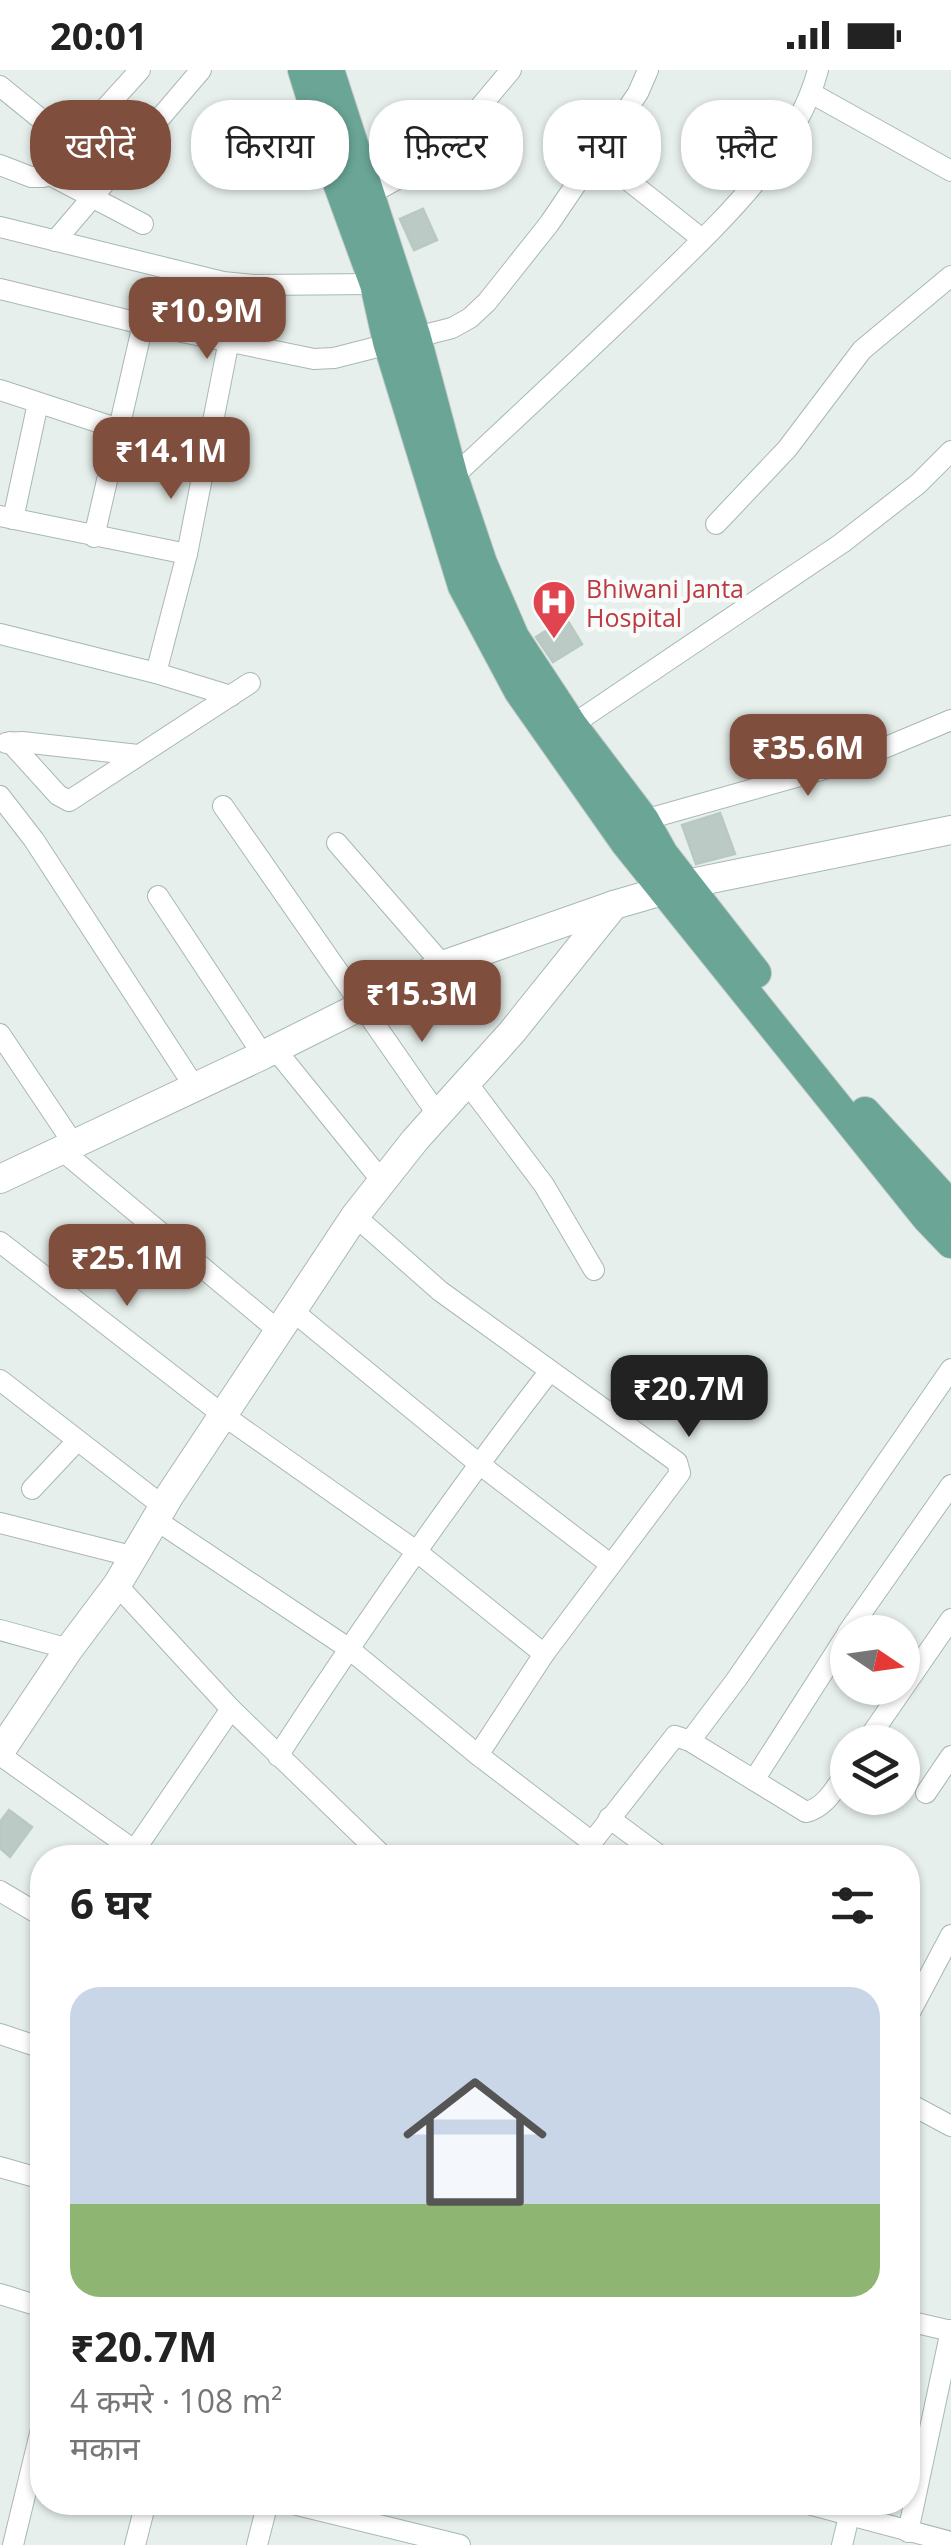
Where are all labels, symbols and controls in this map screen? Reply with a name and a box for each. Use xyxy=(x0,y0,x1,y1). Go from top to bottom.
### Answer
text: 20:01 xyxy=(50,9,148,61)
chip: खरीदें xyxy=(30,100,171,190)
chip: किराया xyxy=(191,100,349,190)
chip: फ़िल्टर xyxy=(369,100,523,190)
chip: नया xyxy=(543,100,661,190)
chip: फ़्लैट xyxy=(681,100,812,190)
pin: ₹10.9M xyxy=(126,277,288,362)
text: ₹10.9M xyxy=(151,288,263,331)
pin: ₹14.1M xyxy=(90,417,252,502)
text: ₹14.1M xyxy=(115,428,227,471)
place label: Bhiwani Janta Hospital xyxy=(586,571,744,634)
hospital icon: Bhiwani Janta Hospital xyxy=(531,579,577,640)
pin: ₹35.6M xyxy=(727,714,889,799)
text: ₹35.6M xyxy=(752,725,864,768)
pin: ₹15.3M xyxy=(341,960,503,1045)
text: ₹15.3M xyxy=(366,971,478,1014)
pin: ₹25.1M xyxy=(46,1224,208,1309)
text: ₹25.1M xyxy=(71,1235,183,1278)
pin: ₹20.7M xyxy=(608,1355,770,1440)
text: ₹20.7M xyxy=(633,1366,745,1409)
north arrow xyxy=(830,1615,920,1705)
map controls xyxy=(830,1615,920,1815)
button: layers xyxy=(830,1725,920,1815)
text: 6 घर xyxy=(70,1874,151,1931)
icon: filters xyxy=(825,1878,880,1933)
icon: home xyxy=(385,2052,565,2232)
text: ₹20.7M xyxy=(70,2317,218,2374)
text: 4 कमरे · 108 m² xyxy=(70,2379,282,2422)
text: मकान xyxy=(70,2426,140,2469)

